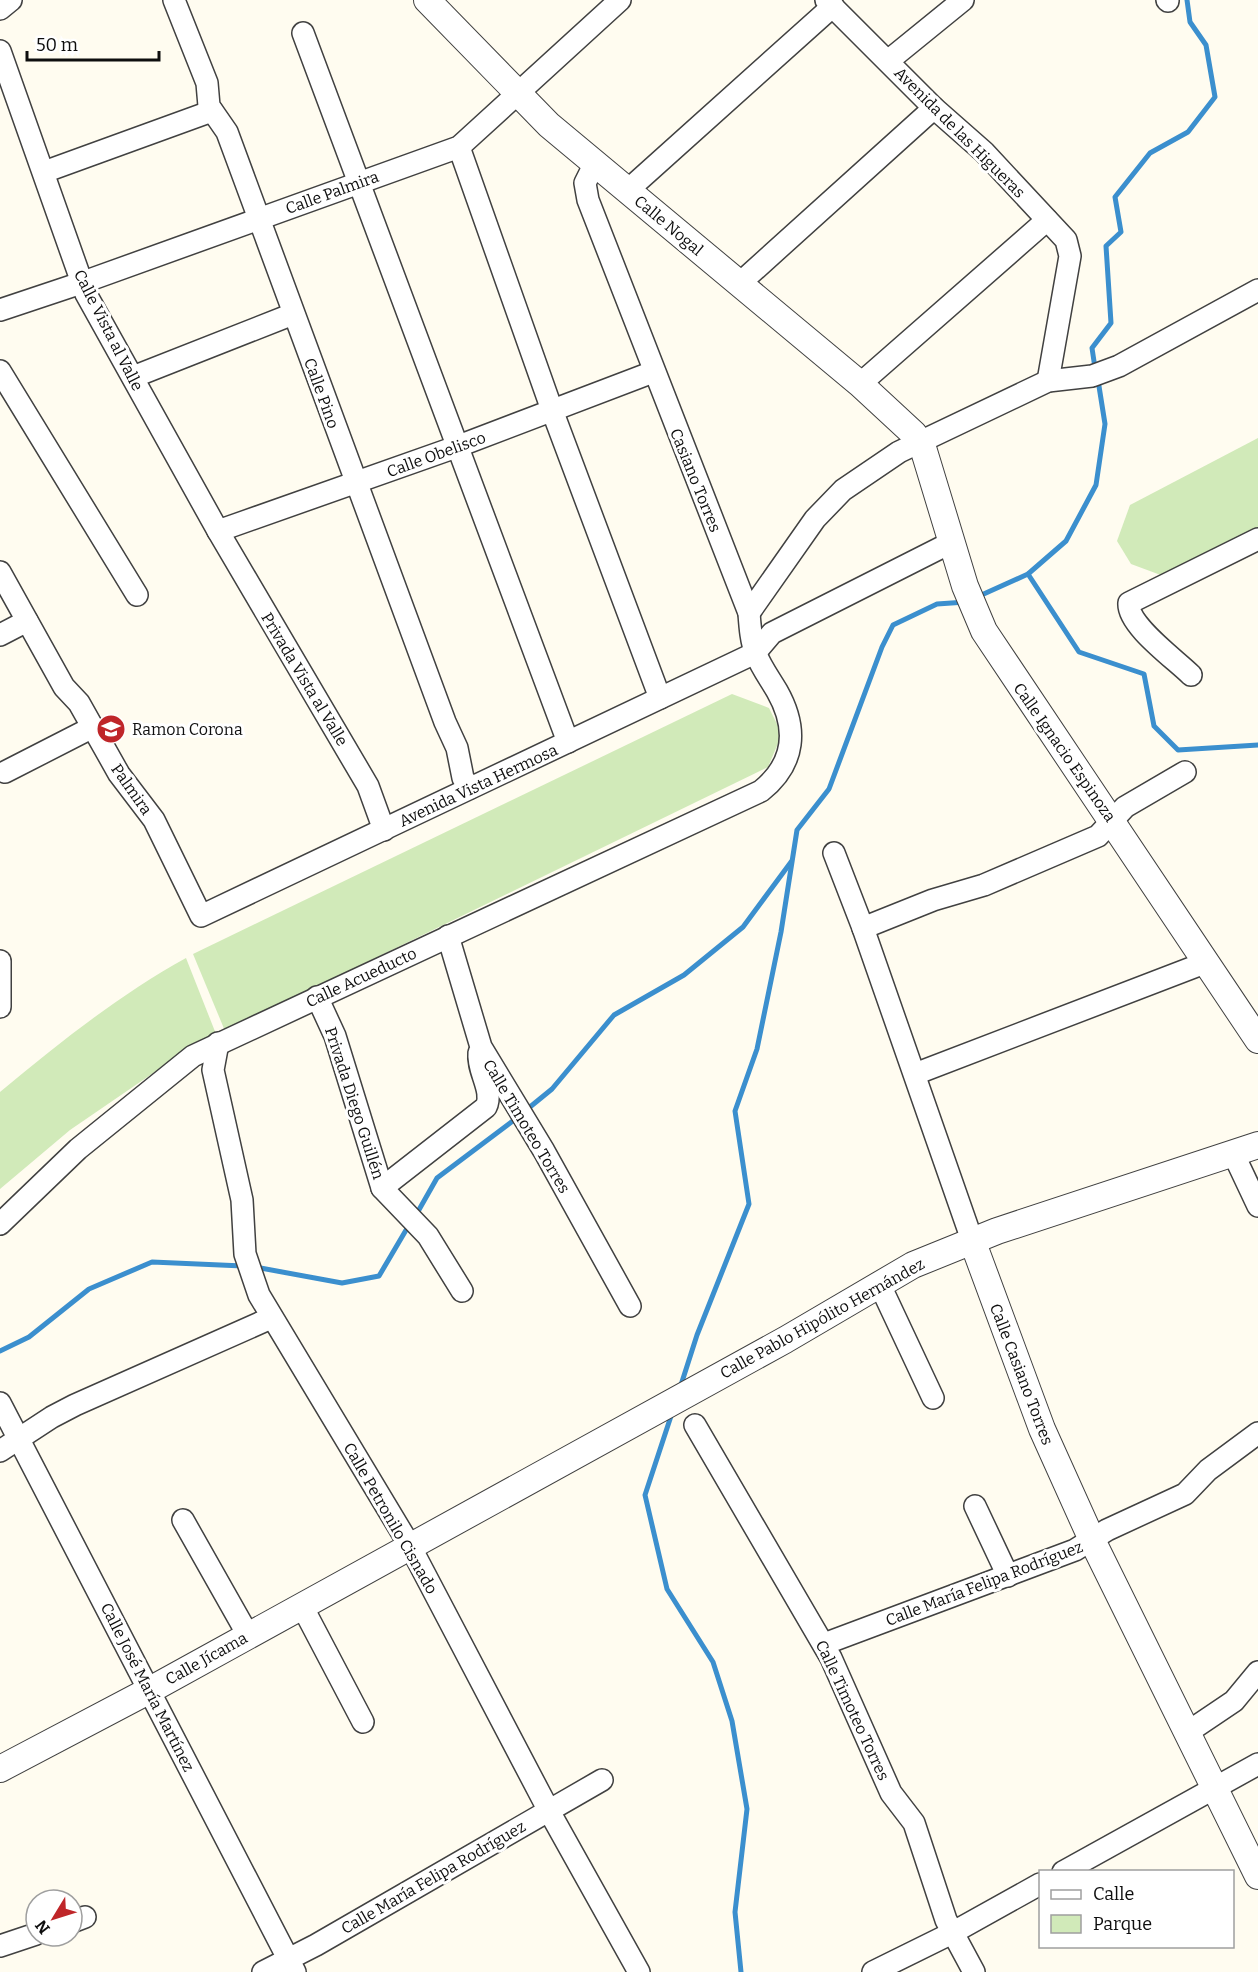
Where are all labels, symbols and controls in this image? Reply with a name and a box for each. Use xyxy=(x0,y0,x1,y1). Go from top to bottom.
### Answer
scale bar xyxy=(27,24,159,62)
text: 50 m xyxy=(36,34,78,56)
street label: Avenida de las Higueras xyxy=(890,63,1029,202)
street label: Calle Palmira xyxy=(283,167,382,218)
street label: Calle Nogal xyxy=(631,191,707,260)
street label: Calle Vista al Valle xyxy=(70,267,147,394)
street label: Calle Pino xyxy=(300,355,343,431)
street label: Casiano Torres xyxy=(666,426,725,535)
street label: Calle Obelisco xyxy=(384,428,488,481)
street label: Privada Vista al Valle xyxy=(257,609,352,749)
street label: Calle Ignacio Espinoza xyxy=(1009,679,1120,826)
school or university icon: Ramon Corona xyxy=(95,713,127,745)
place label: Ramon Corona xyxy=(132,720,243,739)
street label: Avenida Vista Hermosa xyxy=(396,740,561,831)
street label: Palmira xyxy=(107,760,156,819)
street label: Calle Acueducto xyxy=(303,944,419,1011)
street label: Privada Diego Guillén xyxy=(321,1025,388,1182)
street label: Calle Timoteo Torres xyxy=(479,1056,574,1197)
street label: Calle Pablo Hipólito Hernández xyxy=(717,1254,928,1383)
street label: Calle Casiano Torres xyxy=(986,1301,1057,1448)
street label: Calle Petronilo Cisnado xyxy=(339,1439,442,1597)
street label: Calle María Felipa Rodríguez xyxy=(883,1537,1086,1630)
street label: Calle José María Martínez xyxy=(97,1600,199,1775)
street label: Calle Jícama xyxy=(162,1628,251,1689)
street label: Calle Timoteo Torres xyxy=(812,1637,893,1783)
street label: Calle María Felipa Rodríguez xyxy=(338,1817,529,1938)
legend xyxy=(1039,1870,1234,1948)
text: Calle xyxy=(1093,1883,1134,1905)
north arrow xyxy=(24,1888,84,1948)
text: Parque xyxy=(1093,1913,1152,1935)
text: N xyxy=(31,1916,54,1938)

